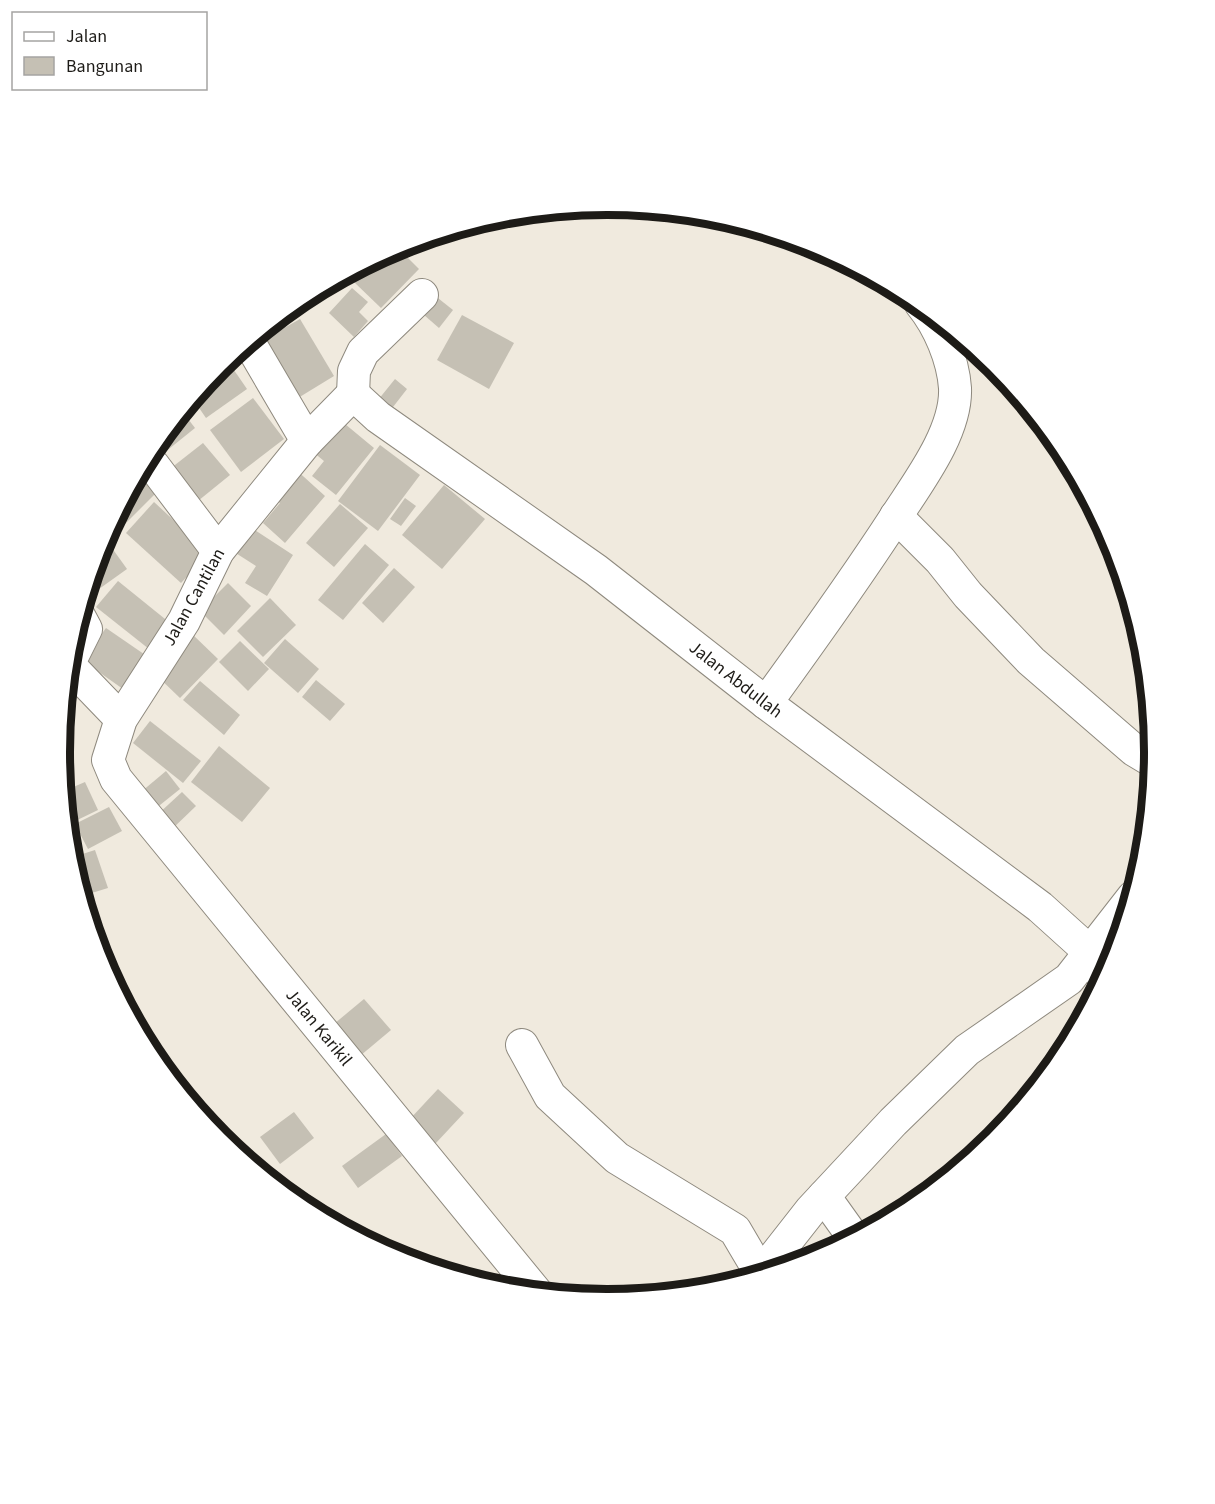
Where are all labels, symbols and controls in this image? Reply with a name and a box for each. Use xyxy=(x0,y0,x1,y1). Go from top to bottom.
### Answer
legend xyxy=(12,12,207,90)
text: Jalan xyxy=(66,24,107,49)
text: Bangunan xyxy=(66,54,143,79)
street label: Jalan Cantilan xyxy=(157,544,231,650)
street label: Jalan Abdullah xyxy=(684,635,788,724)
street label: Jalan Karikil xyxy=(280,983,358,1071)

